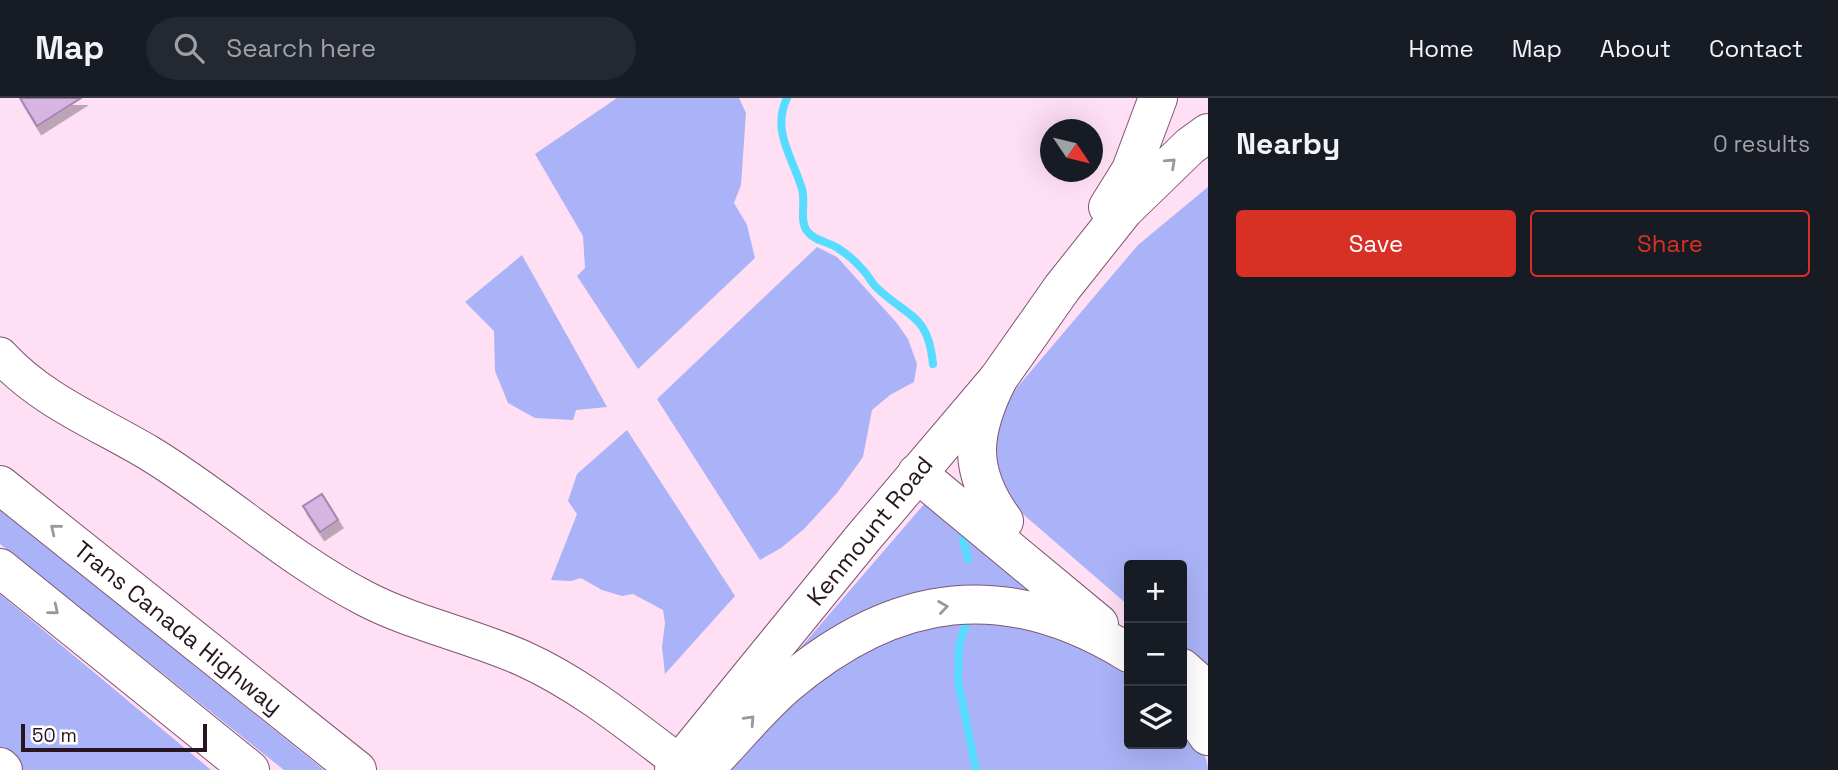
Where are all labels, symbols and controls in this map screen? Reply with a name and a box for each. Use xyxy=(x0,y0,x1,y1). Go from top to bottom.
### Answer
search box xyxy=(146,17,636,80)
text: Map xyxy=(35,27,104,69)
icon: search xyxy=(170,29,208,67)
text: Search here xyxy=(226,31,376,65)
text: Home xyxy=(1408,33,1474,64)
text: Map xyxy=(1512,33,1562,64)
text: About xyxy=(1600,33,1671,64)
text: Contact xyxy=(1709,33,1803,64)
north arrow xyxy=(1040,119,1103,182)
text: Nearby xyxy=(1236,124,1340,163)
text: 0 results xyxy=(1713,129,1810,159)
one-way arrow xyxy=(1163,159,1176,172)
button: Save xyxy=(1236,210,1516,277)
button: Share xyxy=(1530,210,1810,277)
street label: Kenmount Road xyxy=(800,450,939,612)
one-way arrow xyxy=(50,525,63,537)
street label: Trans Canada Highway xyxy=(68,534,289,721)
map controls xyxy=(1124,560,1187,749)
button: + xyxy=(1124,560,1187,623)
one-way arrow xyxy=(937,599,948,614)
one-way arrow xyxy=(45,602,58,614)
button: − xyxy=(1124,623,1187,686)
button: layers xyxy=(1124,686,1187,749)
one-way arrow xyxy=(742,715,755,728)
scale bar xyxy=(21,721,206,753)
text: 50 m xyxy=(32,723,77,748)

